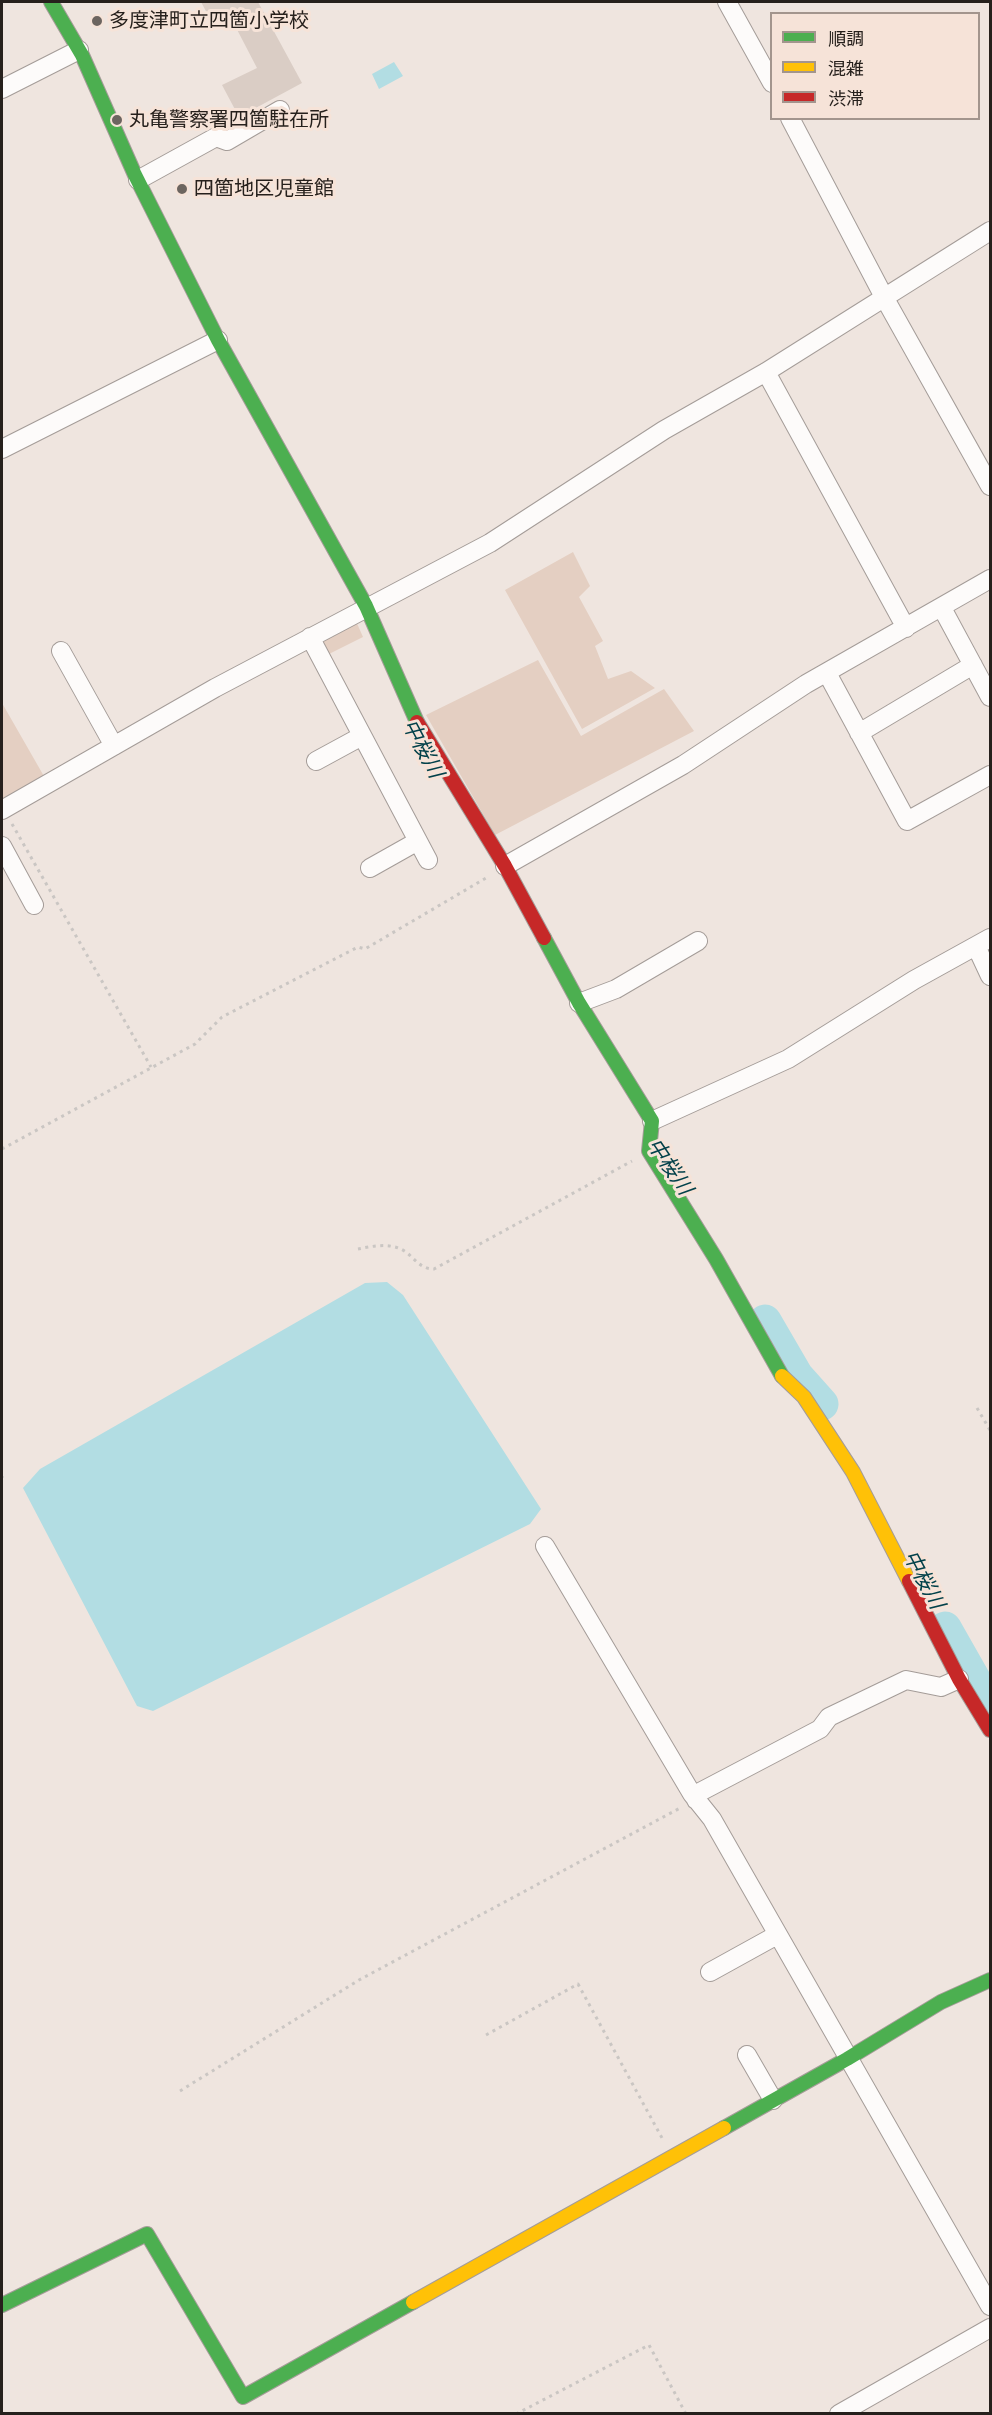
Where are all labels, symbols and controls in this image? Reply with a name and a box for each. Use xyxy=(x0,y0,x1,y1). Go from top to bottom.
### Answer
place label: 多度津町立四箇小学校 xyxy=(109,9,309,33)
legend xyxy=(770,12,980,120)
marker: 多度津町立四箇小学校 xyxy=(90,14,104,28)
text: 順調 xyxy=(828,28,864,50)
text: 混雑 xyxy=(828,58,864,80)
text: 渋滞 xyxy=(828,88,864,110)
place label: 丸亀警察署四箇駐在所 xyxy=(129,108,329,132)
marker: 丸亀警察署四箇駐在所 xyxy=(110,113,124,127)
place label: 四箇地区児童館 xyxy=(194,177,334,201)
marker: 四箇地区児童館 xyxy=(175,182,189,196)
water label: 中桜川 xyxy=(396,715,448,783)
water label: 中桜川 xyxy=(641,1134,697,1200)
water label: 中桜川 xyxy=(897,1546,949,1614)

